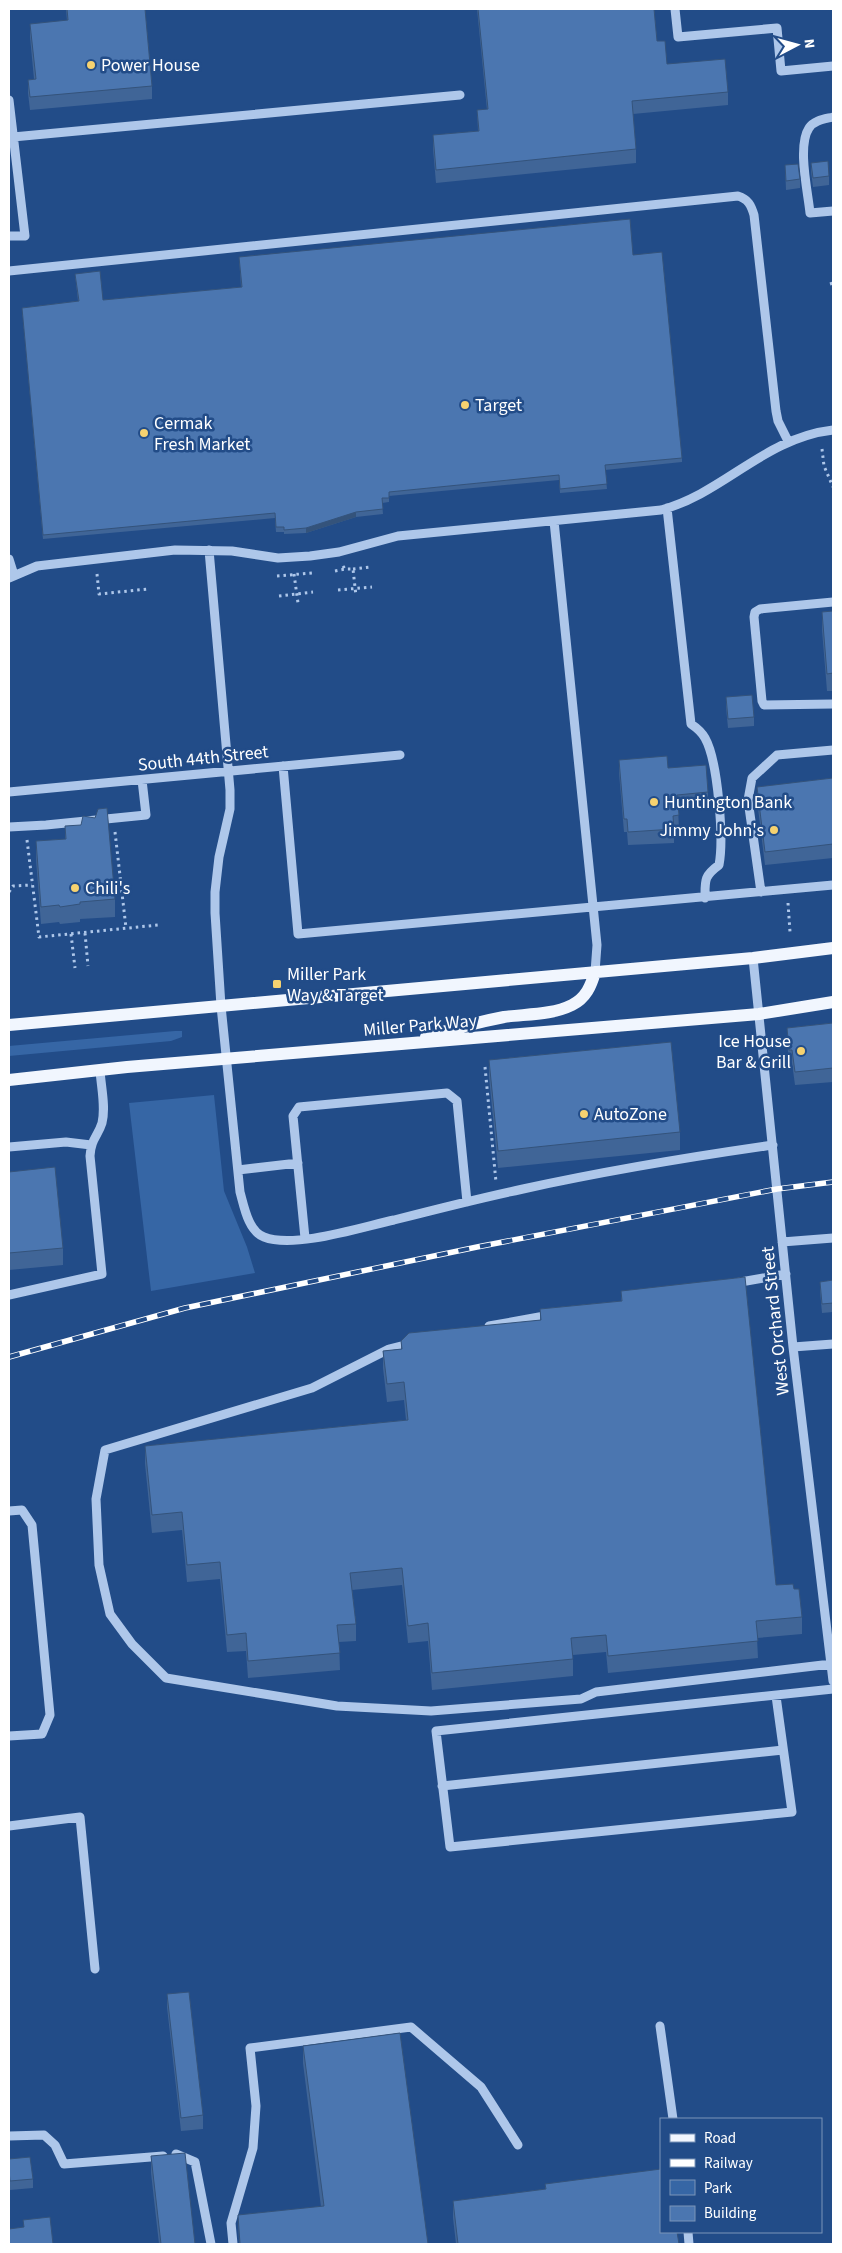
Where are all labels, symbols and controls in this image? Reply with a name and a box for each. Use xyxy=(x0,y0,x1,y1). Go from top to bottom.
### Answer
north arrow xyxy=(772,20,822,70)
text: N xyxy=(799,38,819,49)
place label: Power House xyxy=(101,53,200,78)
marker: Power House xyxy=(85,59,97,71)
place label: Target xyxy=(475,393,522,418)
marker: Target xyxy=(459,399,471,411)
place label: Cermak Fresh Market xyxy=(154,411,250,457)
marker: Cermak Fresh Market xyxy=(138,427,150,439)
street label: South 44th Street xyxy=(137,739,270,778)
place label: Huntington Bank xyxy=(664,790,792,815)
marker: Huntington Bank xyxy=(648,796,660,808)
place label: Jimmy John's xyxy=(659,818,764,843)
marker: Jimmy John's xyxy=(768,824,780,836)
place label: Chili's xyxy=(85,876,130,901)
marker: Chili's xyxy=(69,882,81,894)
place label: Miller Park Way & Target xyxy=(287,962,384,1008)
marker: Miller Park Way & Target xyxy=(271,978,283,990)
street label: Miller Park Way xyxy=(362,1008,479,1043)
place label: Ice House Bar & Grill xyxy=(716,1029,791,1075)
marker: Ice House Bar & Grill xyxy=(795,1045,807,1057)
place label: AutoZone xyxy=(594,1102,667,1127)
marker: AutoZone xyxy=(578,1108,590,1120)
street label: West Orchard Street xyxy=(755,1245,796,1397)
legend xyxy=(660,2118,822,2233)
text: Road xyxy=(704,2128,736,2149)
text: Railway xyxy=(704,2153,753,2174)
text: Park xyxy=(704,2178,733,2199)
text: Building xyxy=(704,2203,757,2224)

